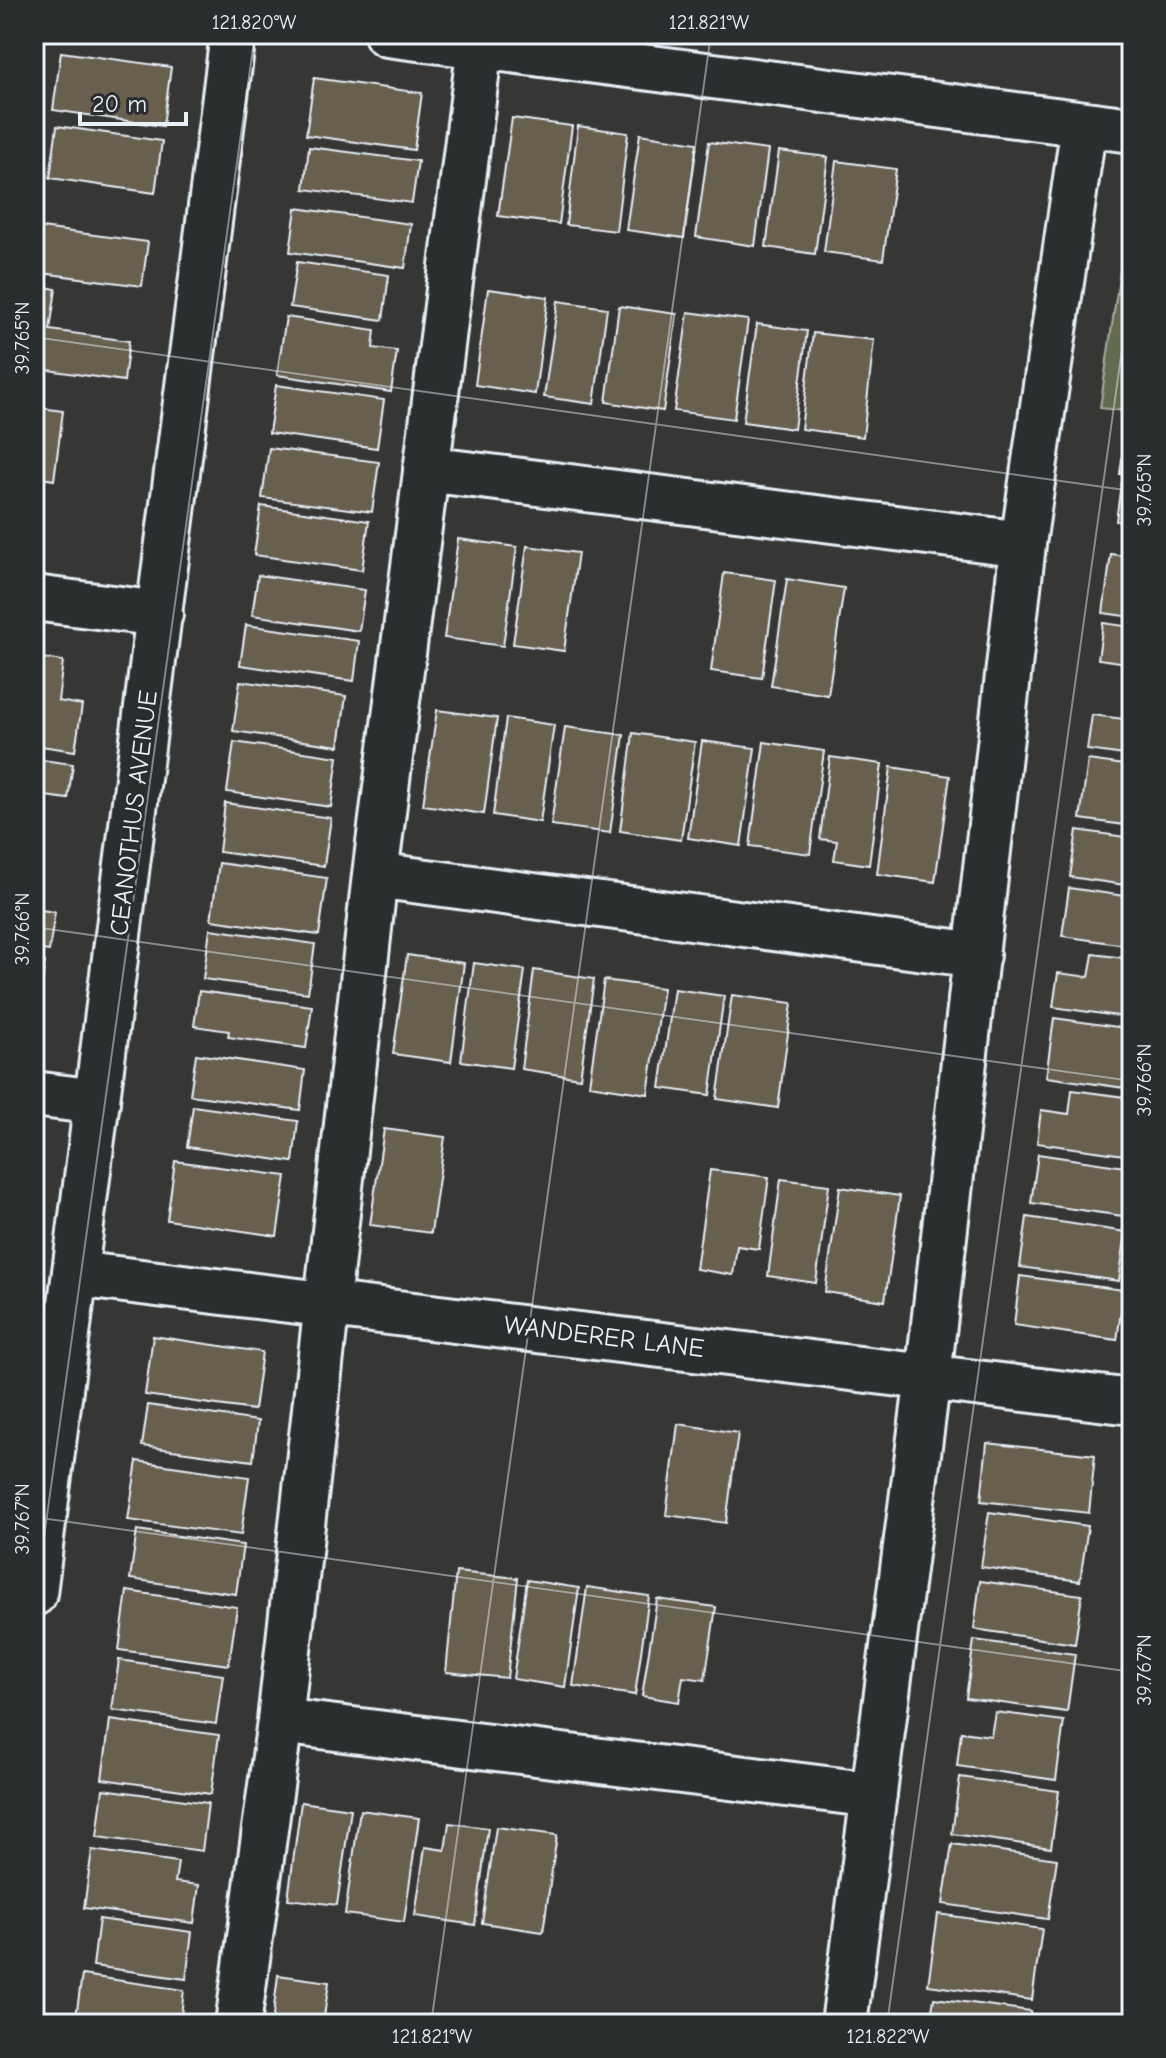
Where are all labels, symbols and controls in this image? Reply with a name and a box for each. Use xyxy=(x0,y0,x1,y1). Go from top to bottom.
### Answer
text: 121.820°W xyxy=(212,11,297,34)
text: 121.821°W xyxy=(669,11,750,34)
scale bar xyxy=(80,76,186,126)
text: 20 m xyxy=(92,90,147,118)
text: 39.765°N xyxy=(11,302,34,374)
text: 39.765°N xyxy=(1133,454,1156,526)
street label: CEANOTHUS AVENUE xyxy=(104,689,164,937)
text: 39.766°N xyxy=(11,893,34,965)
text: 39.766°N xyxy=(1133,1044,1156,1116)
street label: WANDERER LANE xyxy=(502,1310,706,1364)
text: 39.767°N xyxy=(11,1483,34,1555)
text: 39.767°N xyxy=(1133,1634,1156,1706)
text: 121.821°W xyxy=(392,2025,473,2048)
text: 121.822°W xyxy=(847,2025,930,2048)

